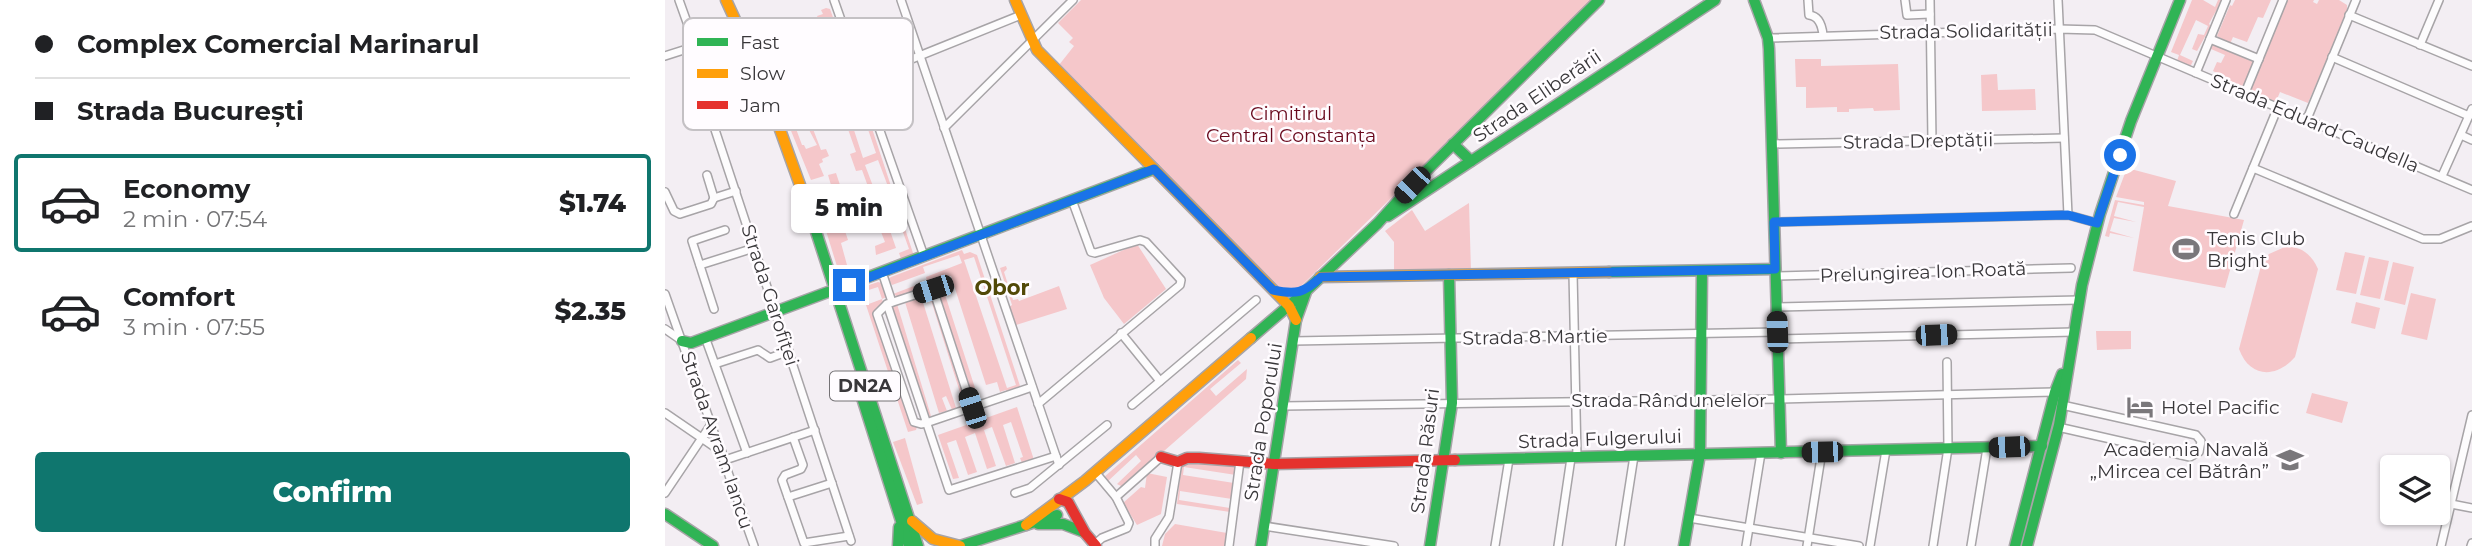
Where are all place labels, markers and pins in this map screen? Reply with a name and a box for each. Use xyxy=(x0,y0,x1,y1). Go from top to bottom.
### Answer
place label: Tenis Club Bright xyxy=(2207,227,2305,272)
sports icon: Tenis Club Bright xyxy=(2171,234,2201,264)
hotel icon: Hotel Pacific xyxy=(2125,392,2155,422)
place label: Hotel Pacific xyxy=(2161,396,2280,419)
place label: Academia Navală „Mircea cel Bătrân” xyxy=(2090,438,2269,483)
school or university icon: Academia Navală „Mircea cel Bătrân” xyxy=(2275,445,2305,475)

